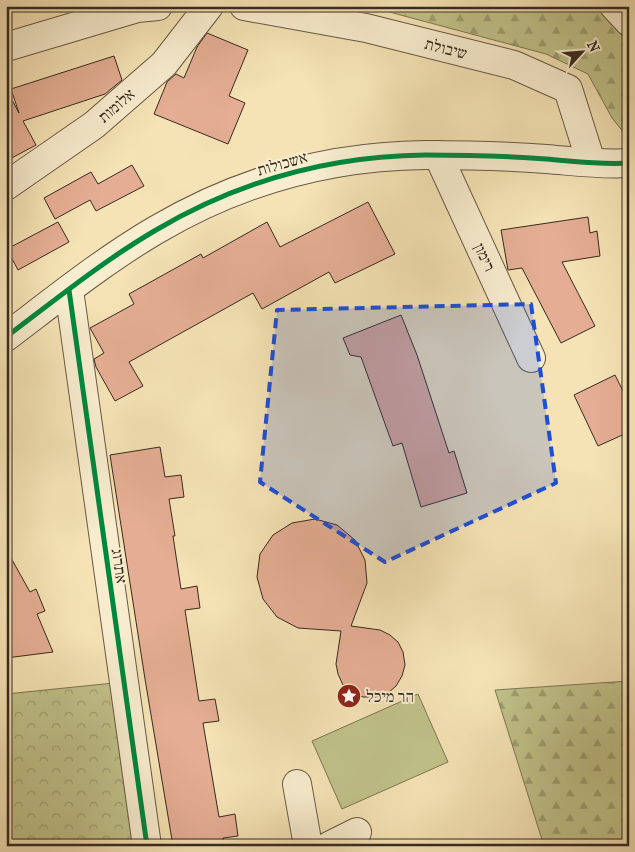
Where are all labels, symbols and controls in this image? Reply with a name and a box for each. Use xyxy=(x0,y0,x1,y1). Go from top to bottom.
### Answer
north arrow xyxy=(558,28,608,78)
street label: שיבולת xyxy=(423,34,469,63)
text: N xyxy=(583,38,603,55)
street label: אלומות xyxy=(94,84,139,126)
street label: אשכולות xyxy=(255,147,309,180)
street label: רימון xyxy=(470,240,499,274)
street label: אתרוג xyxy=(108,547,131,585)
place icon: הר מיכל xyxy=(336,683,362,709)
place label: הר מיכל xyxy=(366,687,414,706)

